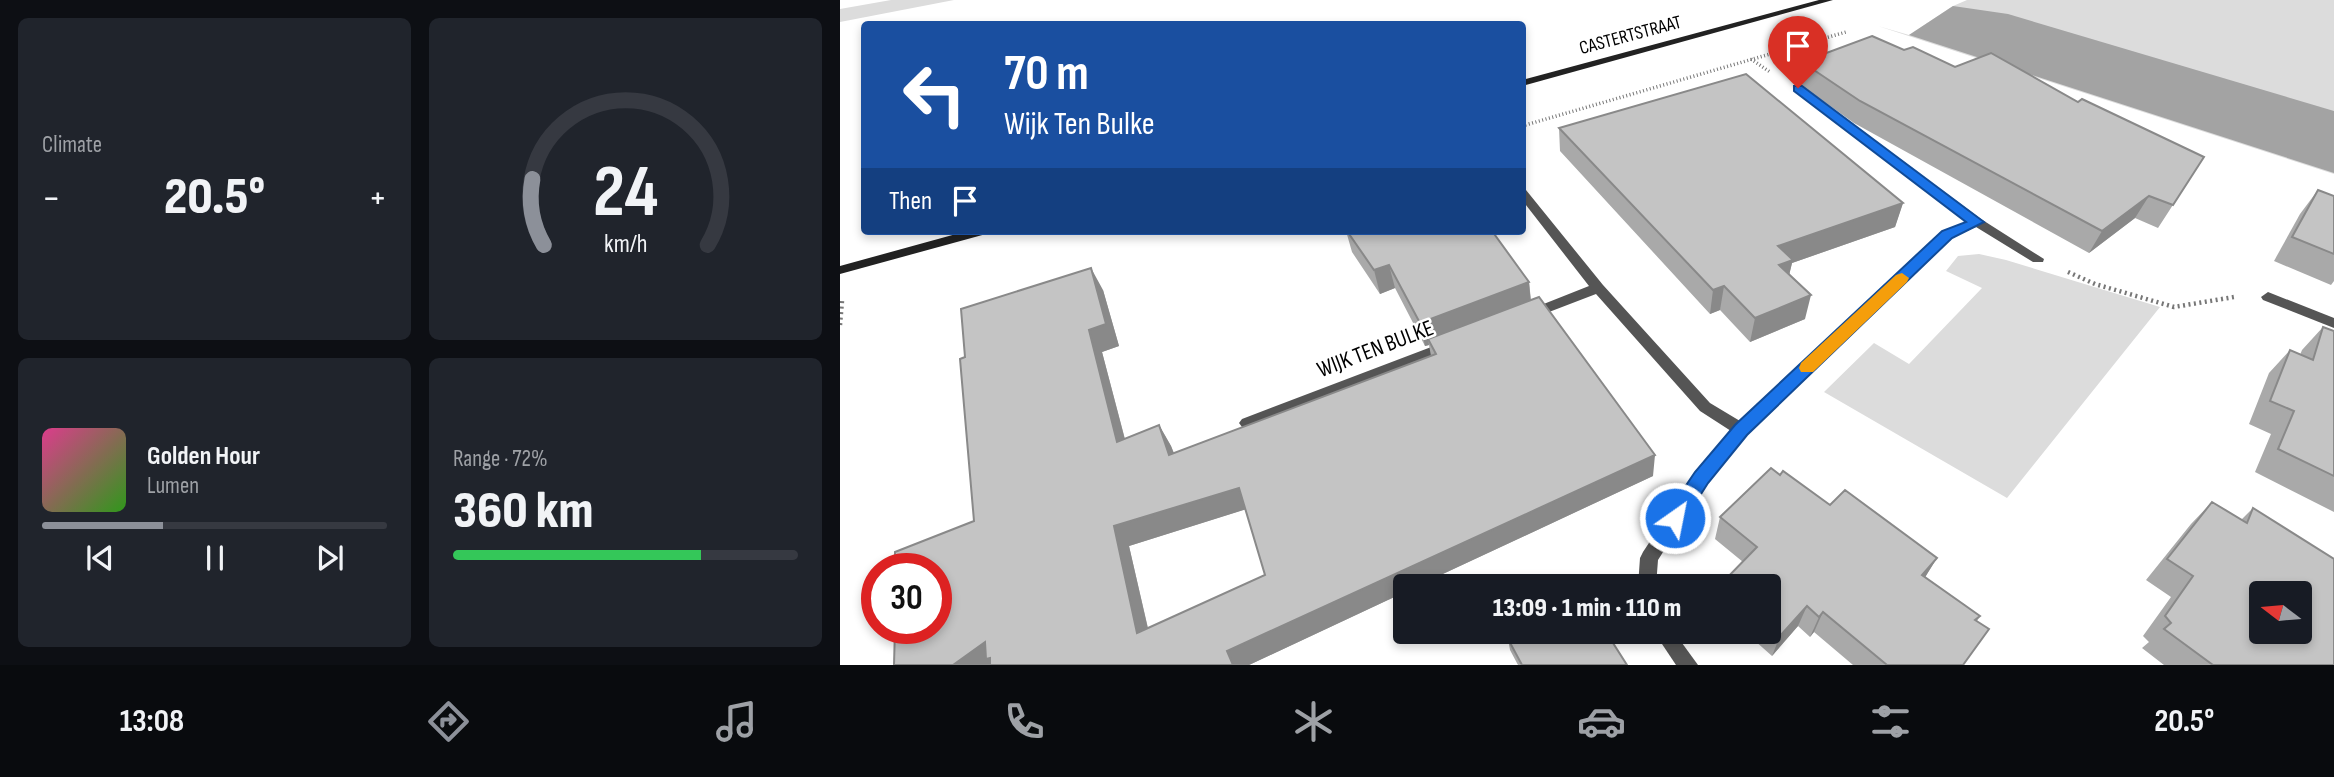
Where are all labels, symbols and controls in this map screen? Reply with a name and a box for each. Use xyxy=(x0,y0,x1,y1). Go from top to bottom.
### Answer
street label: CASTERTSTRAAT xyxy=(1577,11,1684,60)
pin xyxy=(1768,16,1828,88)
icon: arrive xyxy=(1779,27,1817,65)
text: 70 m xyxy=(1004,45,1089,104)
icon: left xyxy=(889,49,980,140)
text: Wijk Ten Bulke xyxy=(1004,105,1155,144)
text: Climate xyxy=(42,131,102,159)
text: 24 xyxy=(593,149,658,237)
text: 20.5° xyxy=(164,166,265,229)
text: − xyxy=(42,176,61,221)
text: + xyxy=(368,176,387,221)
icon: arrive xyxy=(946,182,984,220)
text: Then xyxy=(889,186,932,217)
text: km/h xyxy=(604,229,647,260)
street label: WIJK TEN BULKE xyxy=(1313,314,1438,384)
text: Golden Hour xyxy=(147,441,260,472)
text: Range · 72% xyxy=(453,445,548,473)
text: Lumen xyxy=(147,472,199,500)
text: 360 km xyxy=(453,480,594,543)
position arrow xyxy=(1638,481,1712,555)
icon: previous xyxy=(81,539,119,577)
icon: pause xyxy=(196,539,234,577)
icon: next xyxy=(311,539,349,577)
speed limit sign: 30 xyxy=(861,553,952,644)
north arrow xyxy=(2249,581,2312,644)
map controls xyxy=(2249,581,2312,644)
text: 13:09 · 1 min · 110 m xyxy=(1493,593,1681,624)
icon: directions xyxy=(424,697,473,746)
icon: music xyxy=(712,697,761,746)
icon: phone xyxy=(1000,697,1049,746)
icon: climate xyxy=(1289,697,1338,746)
icon: car xyxy=(1577,697,1626,746)
icon: filters xyxy=(1866,697,1915,746)
text: 13:08 xyxy=(120,702,184,741)
text: 20.5° xyxy=(2154,702,2214,741)

